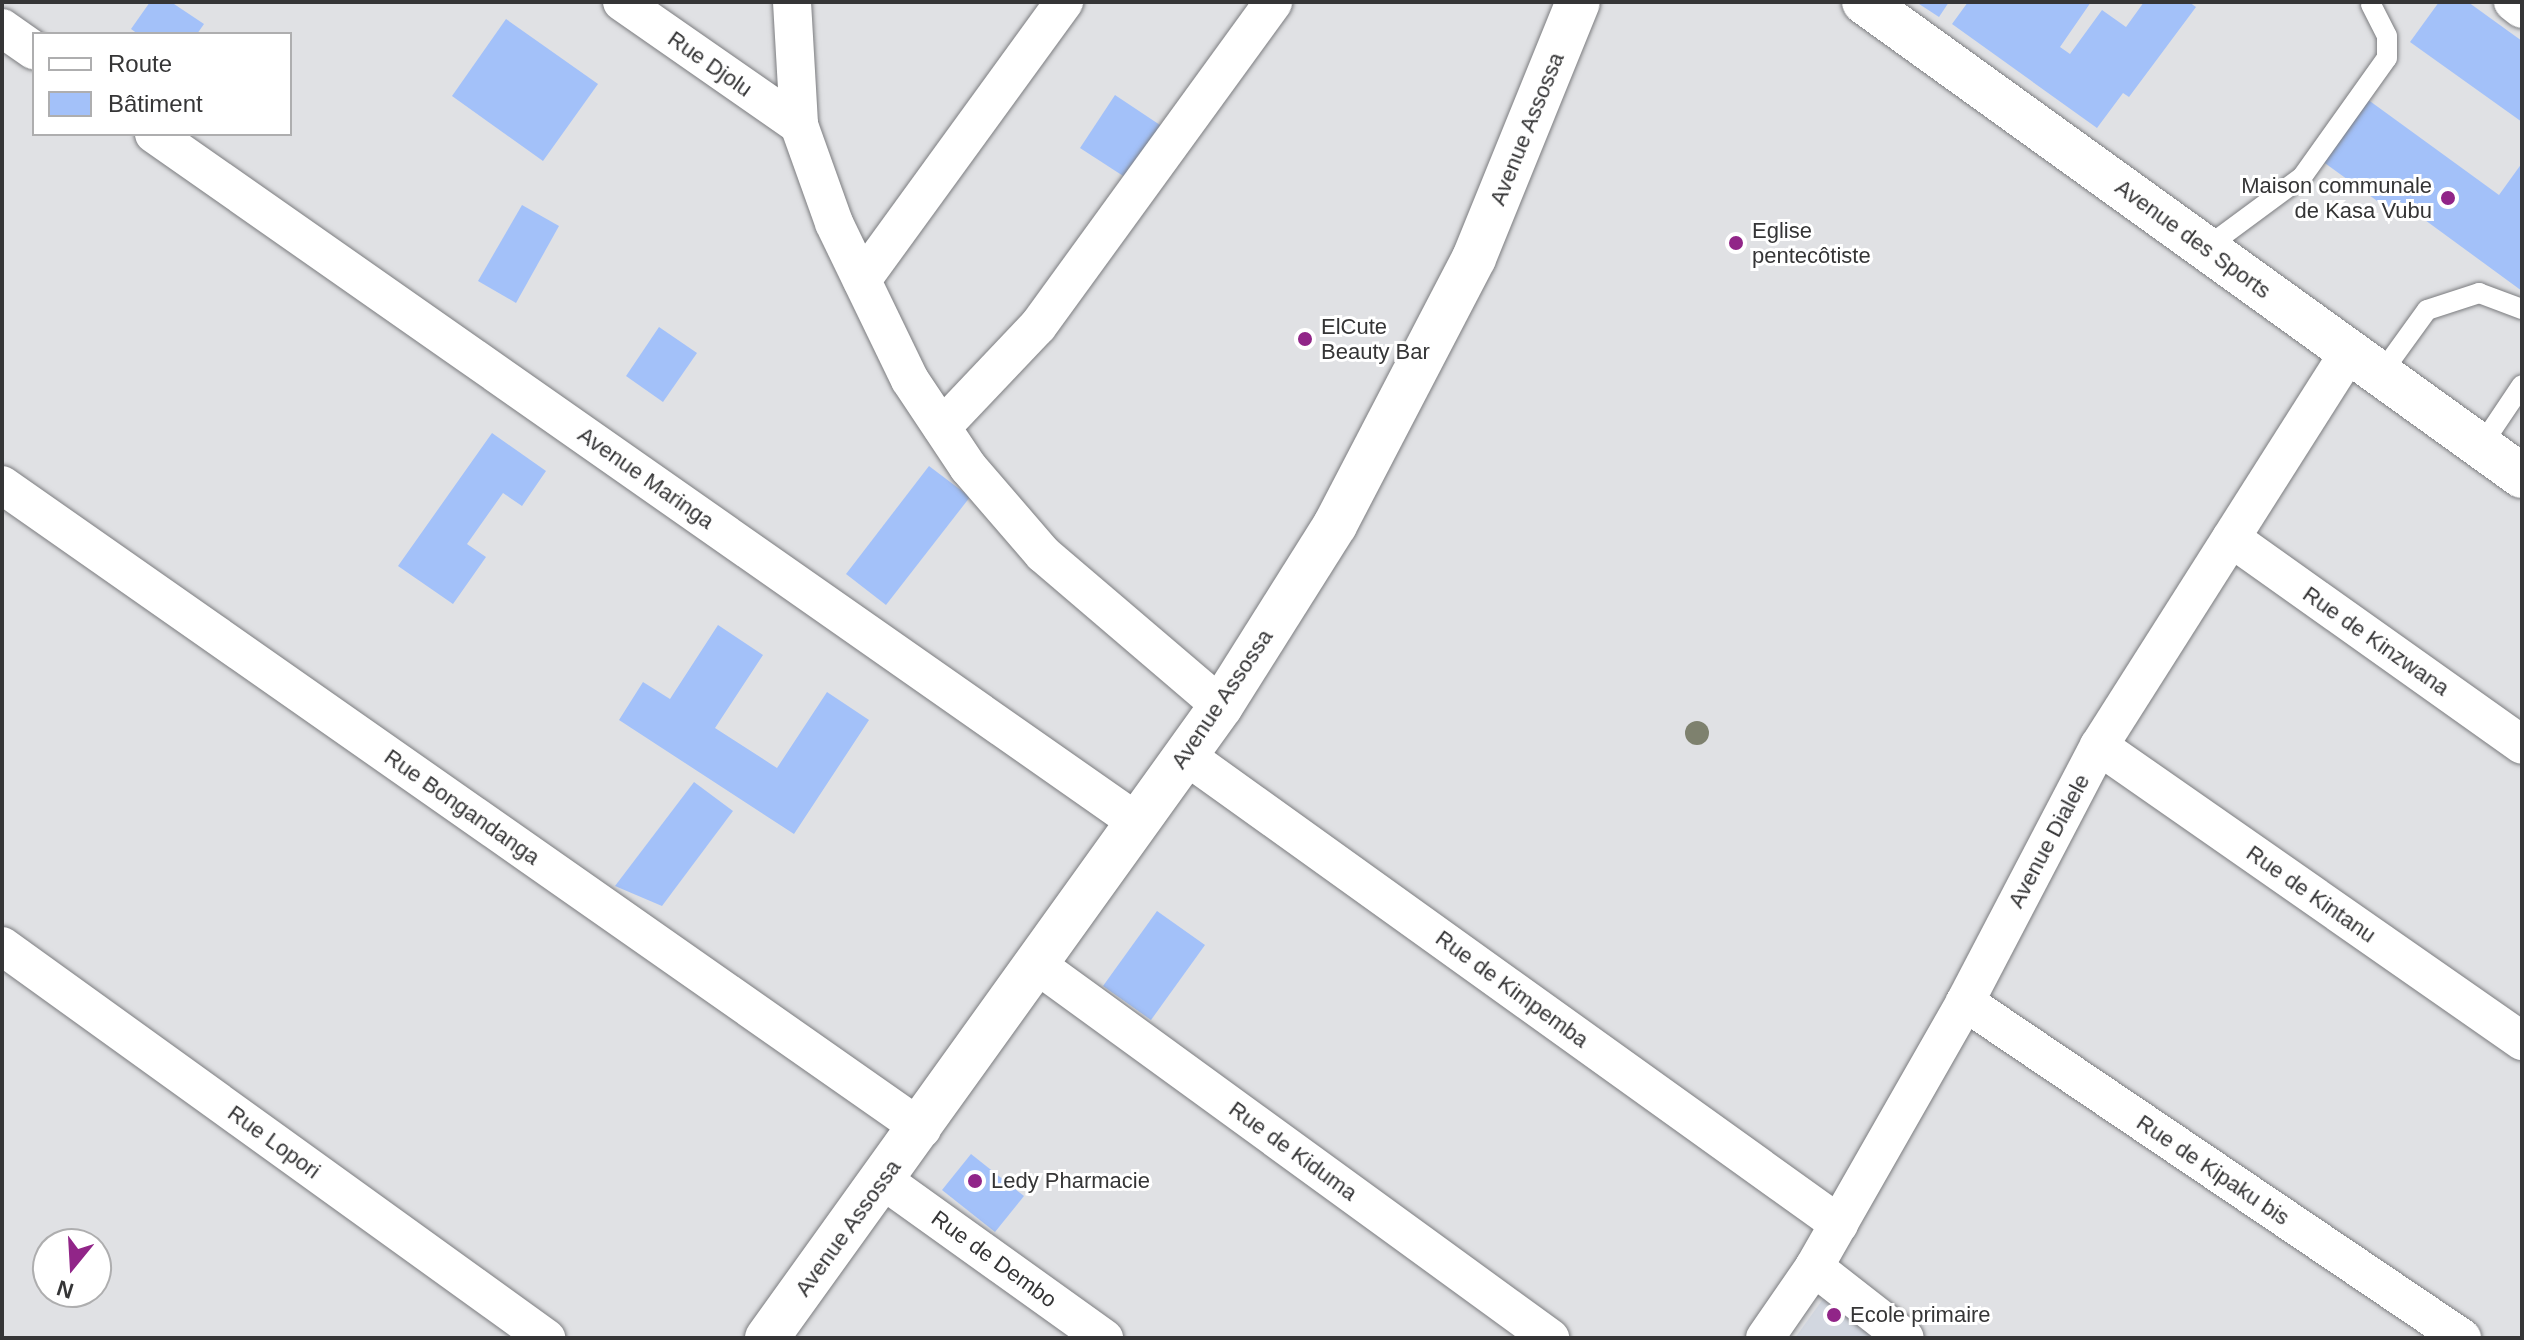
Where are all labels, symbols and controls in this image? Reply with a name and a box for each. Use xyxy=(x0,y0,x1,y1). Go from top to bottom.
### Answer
street label: Rue Djolu xyxy=(663,25,757,103)
legend xyxy=(32,32,292,136)
street label: Avenue Assossa xyxy=(1484,48,1570,210)
text: Route xyxy=(108,50,172,77)
text: Bâtiment xyxy=(108,90,203,117)
place label: Maison communale de Kasa Vubu xyxy=(2241,172,2432,224)
street label: Avenue des Sports xyxy=(2110,174,2276,304)
marker: Maison communale de Kasa Vubu xyxy=(2439,189,2457,207)
place label: Eglise pentecôtiste xyxy=(1752,217,1871,268)
marker: Eglise pentecôtiste xyxy=(1727,234,1745,252)
place label: ElCute Beauty Bar xyxy=(1321,313,1430,364)
marker: ElCute Beauty Bar xyxy=(1296,330,1314,348)
street label: Avenue Maringa xyxy=(573,421,719,535)
street label: Rue de Kinzwana xyxy=(2298,581,2454,701)
street label: Avenue Assossa xyxy=(1165,624,1279,774)
street label: Rue Bongandanga xyxy=(379,744,545,870)
street label: Avenue Dialele xyxy=(2003,770,2095,912)
street label: Rue de Kintanu xyxy=(2241,840,2381,948)
street label: Rue de Kimpemba xyxy=(1431,925,1593,1053)
street label: Rue de Kiduma xyxy=(1224,1096,1362,1206)
street label: Rue Lopori xyxy=(223,1100,325,1184)
street label: Rue de Kipaku bis xyxy=(2132,1109,2294,1231)
street label: Avenue Assossa xyxy=(789,1154,907,1302)
place label: Ledy Pharmacie xyxy=(991,1168,1150,1194)
marker: Ledy Pharmacie xyxy=(966,1172,984,1190)
street label: Rue de Dembo xyxy=(926,1205,1062,1313)
north arrow xyxy=(32,1228,112,1308)
text: N xyxy=(54,1275,76,1304)
place label: Ecole primaire xyxy=(1850,1302,1991,1328)
marker: Ecole primaire xyxy=(1825,1306,1843,1324)

